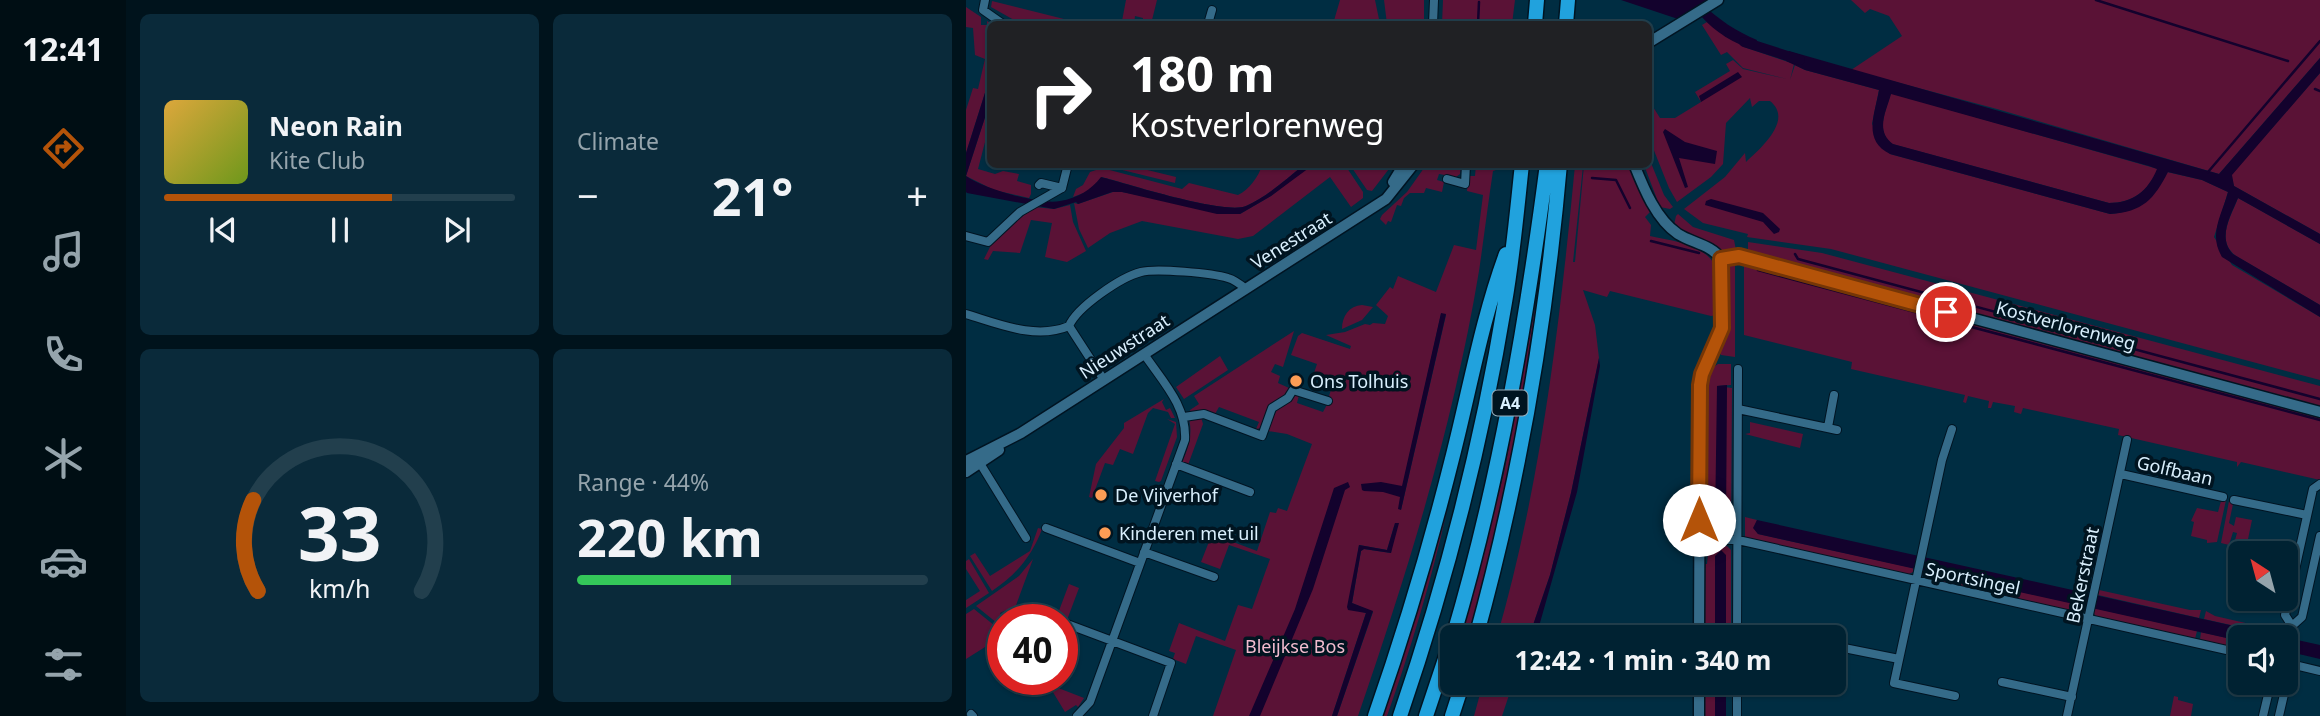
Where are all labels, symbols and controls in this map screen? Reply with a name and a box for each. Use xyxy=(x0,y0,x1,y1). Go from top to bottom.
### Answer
text: 12:41 xyxy=(22,27,104,70)
text: 180 m xyxy=(1130,40,1275,106)
icon: right xyxy=(1015,49,1106,140)
text: Kostverlorenweg xyxy=(1130,103,1384,146)
text: Neon Rain xyxy=(269,108,403,144)
icon: directions xyxy=(39,124,88,173)
text: Climate xyxy=(577,125,659,157)
text: Kite Club xyxy=(269,144,365,176)
text: 21° xyxy=(712,160,793,231)
text: − xyxy=(577,169,599,221)
text: + xyxy=(906,169,928,221)
street label: Venestraat xyxy=(1246,206,1336,274)
icon: previous xyxy=(204,211,242,249)
icon: pause xyxy=(321,211,359,249)
icon: next xyxy=(438,211,476,249)
icon: music xyxy=(39,227,88,276)
pin xyxy=(1916,282,1976,342)
icon: arrive xyxy=(1927,293,1965,331)
street label: Kostverlorenweg xyxy=(1994,295,2138,355)
street label: Nieuwstraat xyxy=(1074,308,1174,384)
icon: phone xyxy=(39,330,88,379)
place label: Ons Tolhuis xyxy=(1310,369,1408,393)
marker: Ons Tolhuis xyxy=(1288,373,1304,389)
road number: A4 xyxy=(1492,390,1528,416)
icon: climate xyxy=(39,434,88,483)
street label: Golfbaan xyxy=(2135,450,2215,490)
text: Range · 44% xyxy=(577,466,709,498)
place label: De Vijverhof xyxy=(1115,483,1219,507)
position arrow xyxy=(1662,483,1736,557)
text: 33 xyxy=(298,484,381,583)
marker: De Vijverhof xyxy=(1093,487,1109,503)
text: 220 km xyxy=(577,501,763,572)
place label: Kinderen met uil xyxy=(1119,521,1259,545)
street label: Bekerstraat xyxy=(2060,524,2104,625)
marker: Kinderen met uil xyxy=(1097,525,1113,541)
icon: car xyxy=(39,537,88,586)
north arrow xyxy=(2228,541,2298,611)
map controls xyxy=(2228,541,2298,695)
street label: Sportsingel xyxy=(1924,556,2022,600)
text: km/h xyxy=(309,571,370,605)
speed limit sign: 40 xyxy=(987,604,1078,695)
button: sound xyxy=(2228,625,2298,695)
park label: Bleijkse Bos xyxy=(1245,634,1345,658)
icon: filters xyxy=(39,640,88,689)
text: 12:42 · 1 min · 340 m xyxy=(1515,642,1771,678)

